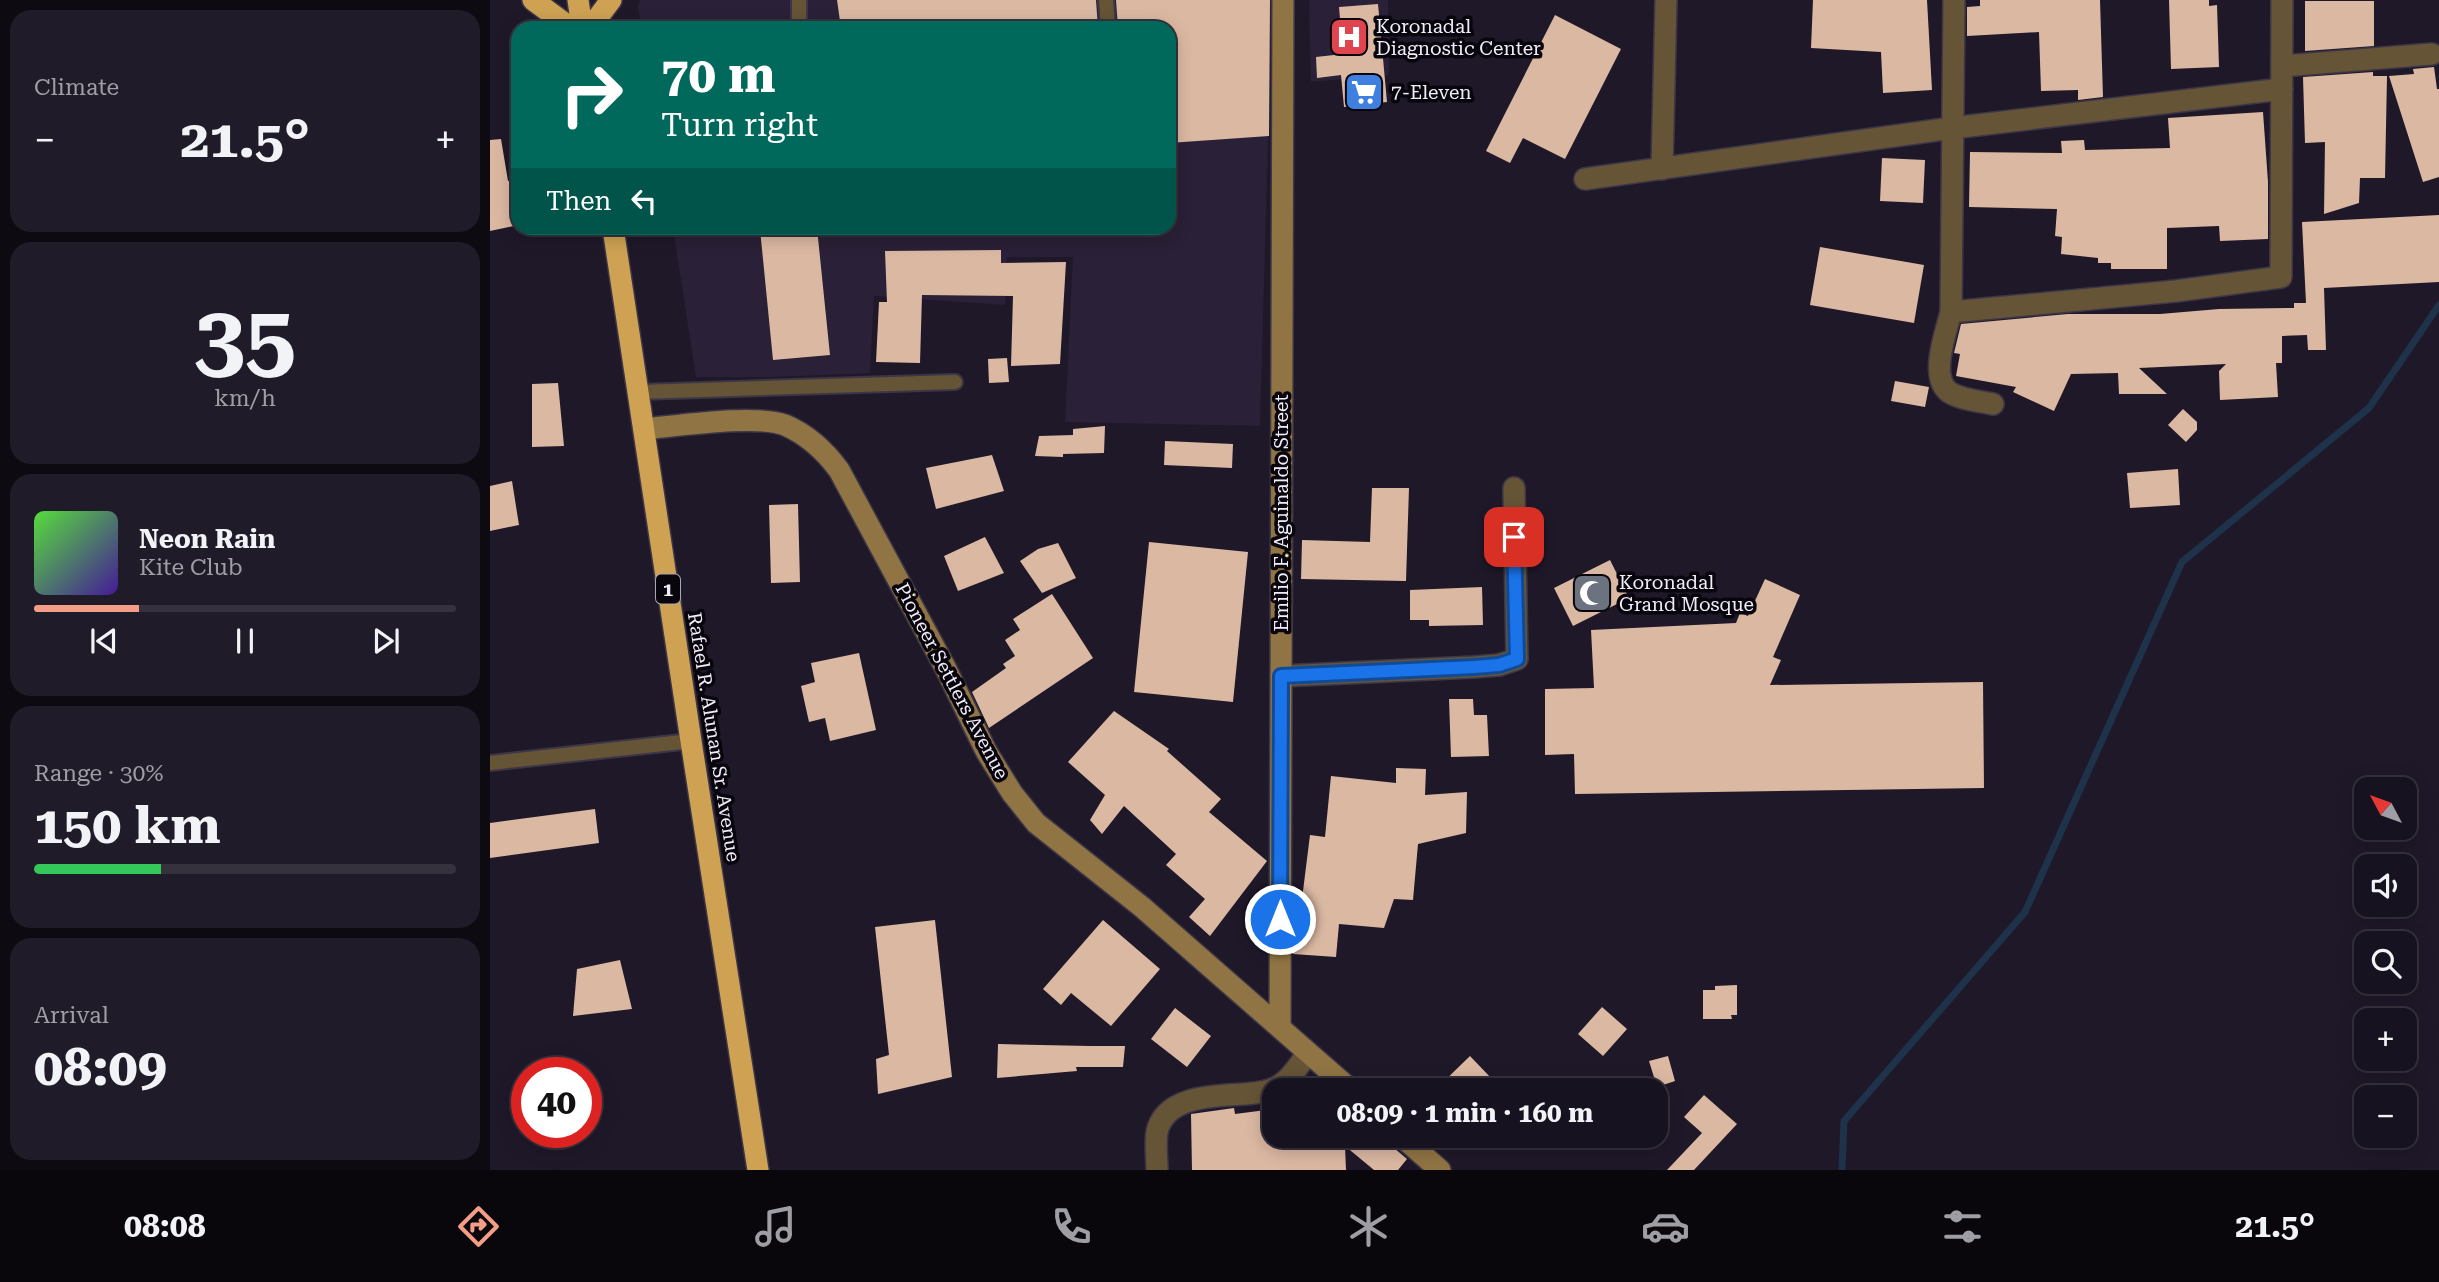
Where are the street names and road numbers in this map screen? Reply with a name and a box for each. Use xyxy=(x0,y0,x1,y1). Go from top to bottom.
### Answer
street label: Emilio F. Aguinaldo Street xyxy=(1270,394,1293,632)
road number: 1 xyxy=(656,574,680,604)
street label: Pioneer Settlers Avenue xyxy=(890,579,1014,783)
street label: Rafael R. Alunan Sr. Avenue xyxy=(683,611,745,863)

